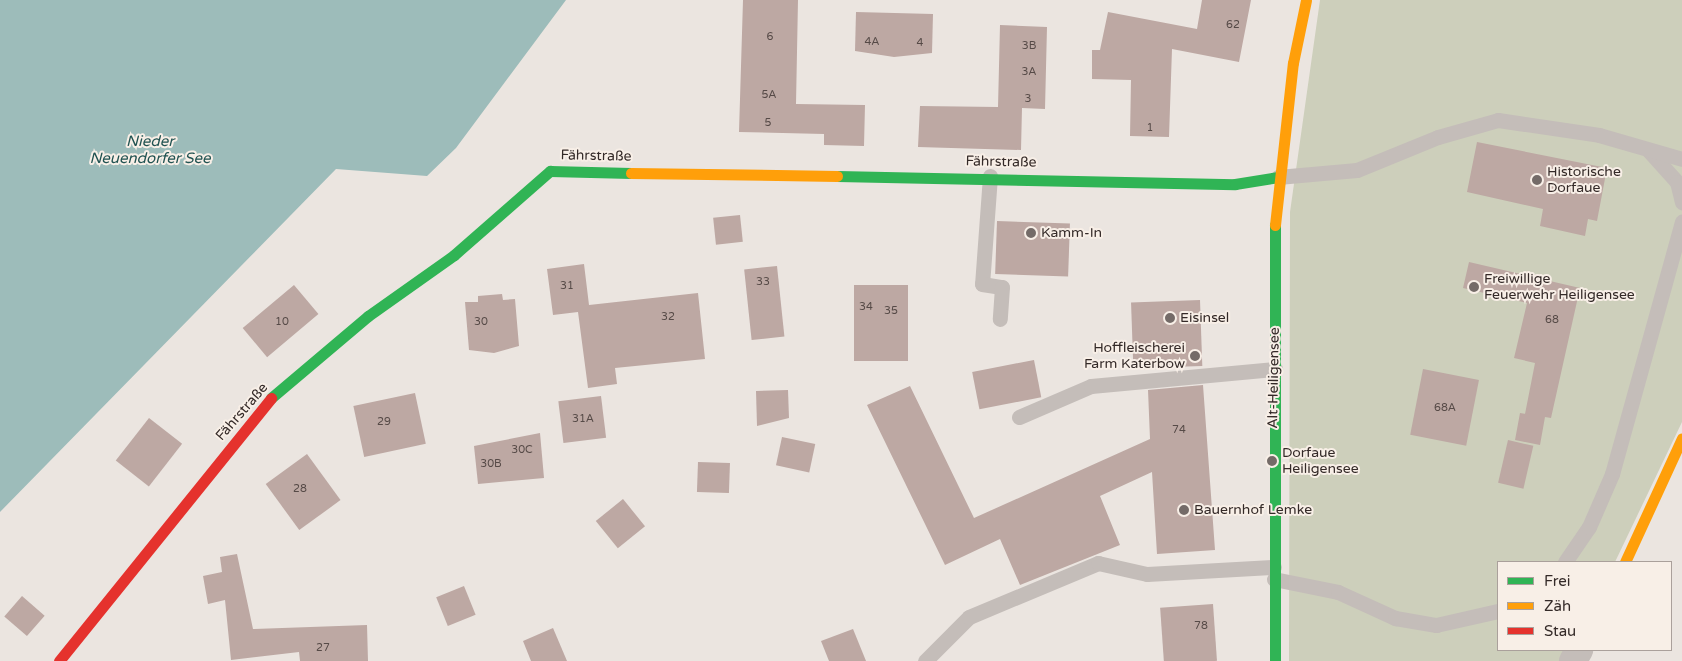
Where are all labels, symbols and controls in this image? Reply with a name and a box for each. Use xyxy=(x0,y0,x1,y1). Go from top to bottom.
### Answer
house number: 62 xyxy=(1226,18,1240,32)
house number: 6 xyxy=(767,30,773,44)
house number: 4A xyxy=(864,35,880,49)
house number: 4 xyxy=(917,36,923,50)
house number: 3B xyxy=(1022,39,1036,53)
house number: 3A xyxy=(1021,65,1037,79)
house number: 5A xyxy=(761,88,777,102)
house number: 3 xyxy=(1025,92,1031,106)
house number: 5 xyxy=(765,116,771,130)
house number: 1 xyxy=(1147,121,1153,135)
water label: Nieder Neuendorfer See xyxy=(89,132,211,167)
street label: Fährstraße xyxy=(560,147,632,165)
street label: Fährstraße xyxy=(965,153,1037,171)
place label: Historische Dorfaue xyxy=(1547,164,1621,196)
marker: Historische Dorfaue xyxy=(1531,174,1543,186)
place label: Kamm-In xyxy=(1041,225,1102,241)
marker: Kamm-In xyxy=(1025,227,1037,239)
place label: Freiwillige Feuerwehr Heiligensee xyxy=(1484,271,1635,304)
house number: 33 xyxy=(756,275,770,289)
house number: 31 xyxy=(560,279,574,293)
marker: Freiwillige Feuerwehr Heiligensee xyxy=(1468,281,1480,293)
house number: 34 xyxy=(859,300,873,314)
house number: 35 xyxy=(884,304,898,318)
house number: 32 xyxy=(661,310,675,324)
place label: Eisinsel xyxy=(1180,310,1229,326)
marker: Eisinsel xyxy=(1164,312,1176,324)
house number: 68 xyxy=(1545,313,1559,327)
house number: 10 xyxy=(275,315,289,329)
house number: 30 xyxy=(474,315,488,329)
street label: Alt-Heiligensee xyxy=(1265,327,1283,429)
place label: Hoffleischerei Farm Katerbow xyxy=(1084,340,1185,372)
marker: Hoffleischerei Farm Katerbow xyxy=(1189,350,1201,362)
street label: Fährstraße xyxy=(212,380,272,444)
house number: 68A xyxy=(1434,401,1456,415)
house number: 31A xyxy=(572,412,594,426)
house number: 29 xyxy=(377,415,391,429)
house number: 74 xyxy=(1172,423,1186,437)
house number: 30C xyxy=(511,443,533,457)
place label: Dorfaue Heiligensee xyxy=(1282,445,1359,478)
marker: Dorfaue Heiligensee xyxy=(1266,455,1278,467)
house number: 30B xyxy=(480,457,502,471)
house number: 28 xyxy=(293,482,307,496)
place label: Bauernhof Lemke xyxy=(1194,502,1312,518)
marker: Bauernhof Lemke xyxy=(1178,504,1190,516)
legend xyxy=(1497,561,1672,651)
text: Frei xyxy=(1544,572,1570,590)
text: Zäh xyxy=(1544,597,1571,615)
house number: 78 xyxy=(1194,619,1208,633)
text: Stau xyxy=(1544,622,1576,640)
house number: 27 xyxy=(316,641,330,655)

